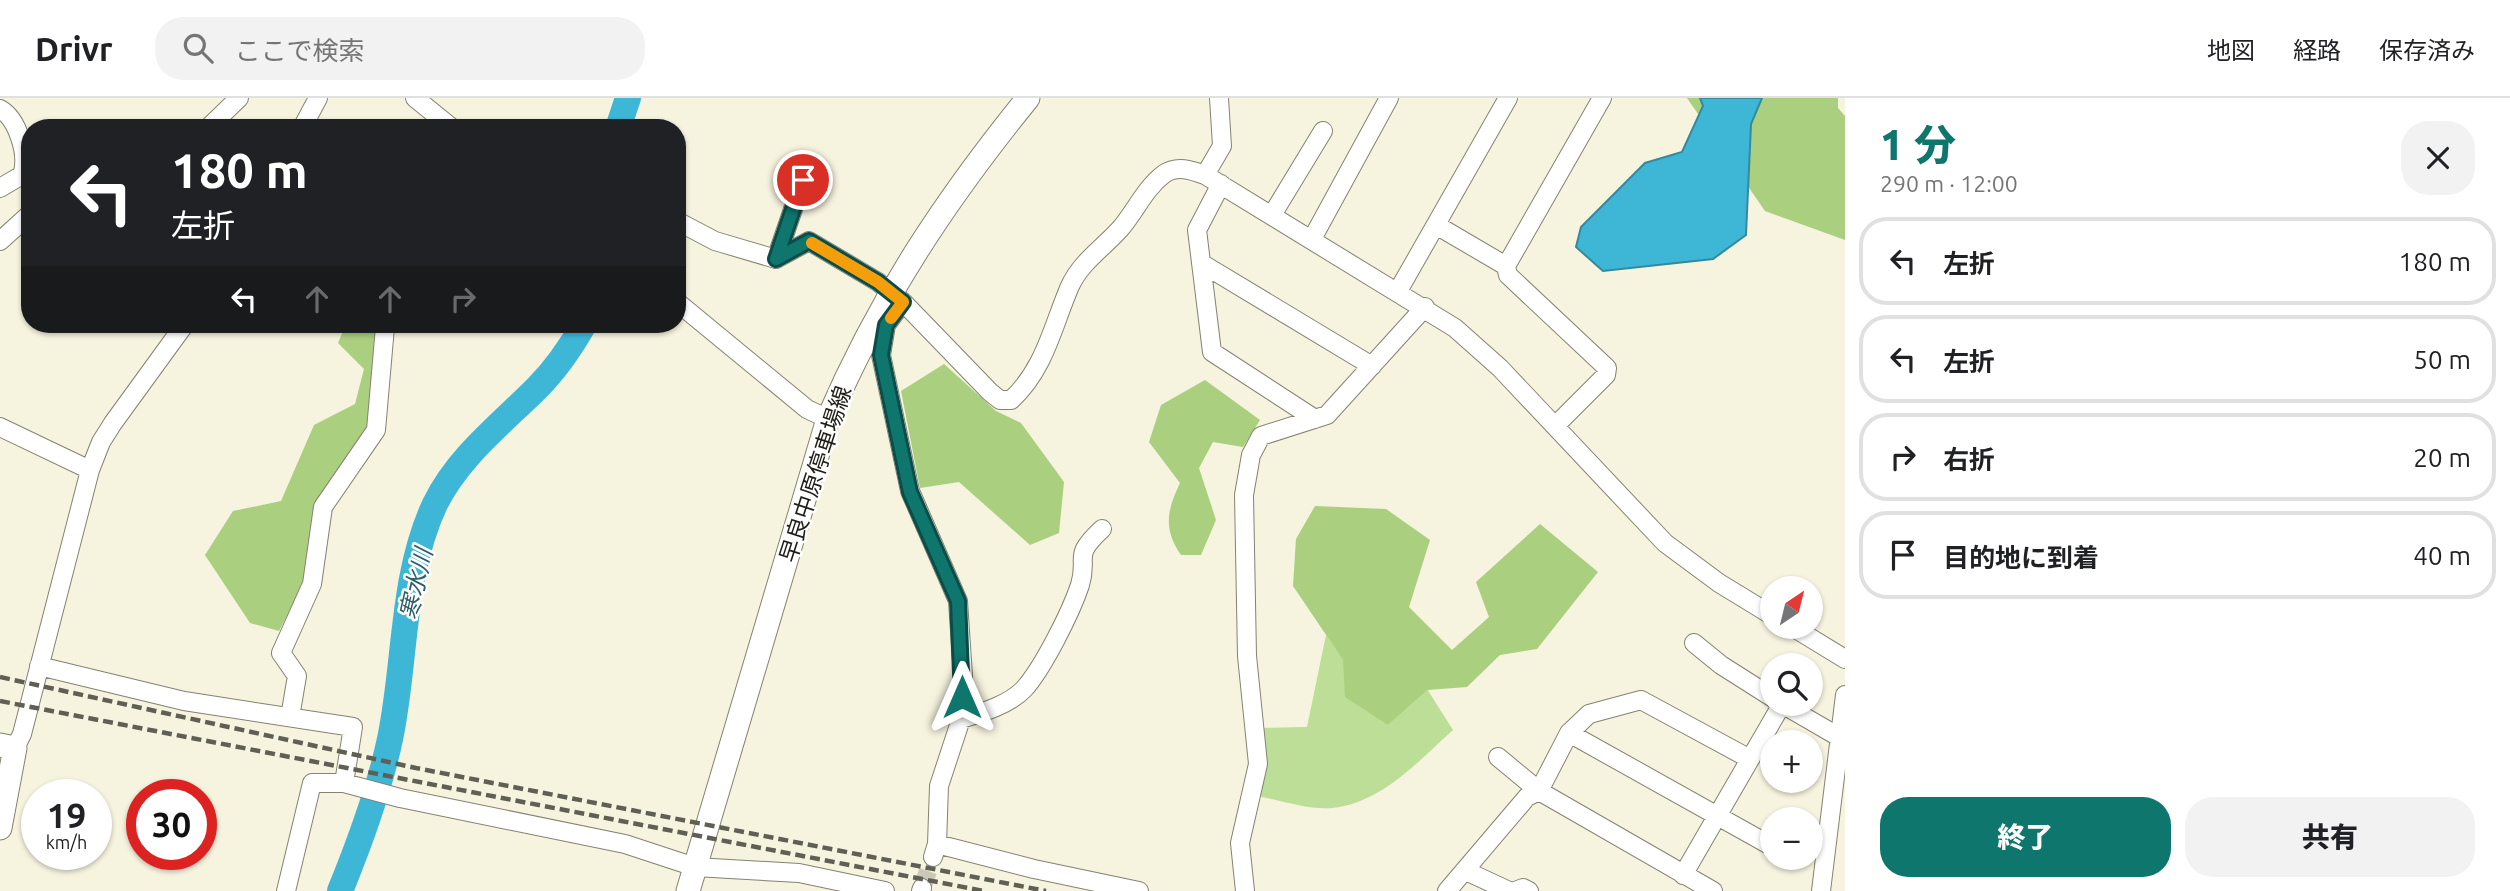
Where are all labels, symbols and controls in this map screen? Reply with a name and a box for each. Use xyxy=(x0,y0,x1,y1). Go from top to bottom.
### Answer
search box xyxy=(155,17,645,80)
icon: search xyxy=(179,29,217,67)
text: Drivr xyxy=(35,30,113,67)
text: ここで検索 xyxy=(235,36,365,65)
text: 地図 xyxy=(2207,37,2255,64)
text: 経路 xyxy=(2293,37,2341,64)
text: 保存済み xyxy=(2379,37,2475,64)
text: 1 分 xyxy=(1880,121,1956,168)
button: close xyxy=(2401,121,2475,195)
text: 180 m xyxy=(171,142,308,197)
icon: left xyxy=(56,147,147,238)
pin xyxy=(773,150,833,210)
icon: arrive xyxy=(784,161,822,199)
text: 290 m · 12:00 xyxy=(1880,171,2018,196)
text: 左折 xyxy=(171,207,235,243)
icon: left xyxy=(1884,242,1922,280)
text: 180 m xyxy=(2399,247,2471,276)
text: 左折 xyxy=(1943,249,1995,278)
icon: left xyxy=(225,280,263,318)
icon: ahead xyxy=(298,280,336,318)
icon: ahead xyxy=(371,280,409,318)
icon: right xyxy=(444,280,482,318)
icon: left xyxy=(1884,340,1922,378)
text: 50 m xyxy=(2413,345,2471,374)
text: 左折 xyxy=(1943,347,1995,376)
street label: 早良中原停車場線 xyxy=(775,383,855,565)
icon: right xyxy=(1884,438,1922,476)
text: 20 m xyxy=(2413,443,2471,472)
text: 右折 xyxy=(1943,445,1995,474)
icon: arrive xyxy=(1884,536,1922,574)
text: 40 m xyxy=(2413,541,2471,570)
water label: 寒水川 xyxy=(395,543,438,622)
text: 目的地に到着 xyxy=(1943,543,2099,572)
north arrow xyxy=(1760,576,1824,639)
map controls xyxy=(1760,576,1823,870)
button: search xyxy=(1760,653,1823,716)
position arrow xyxy=(925,660,999,734)
button: + xyxy=(1760,730,1823,793)
speed limit sign: 30 xyxy=(126,779,217,870)
text: 19 xyxy=(47,795,86,835)
button: 終了 xyxy=(1880,797,2171,877)
button: 共有 xyxy=(2185,797,2475,877)
button: − xyxy=(1760,807,1823,870)
text: km/h xyxy=(46,832,87,852)

